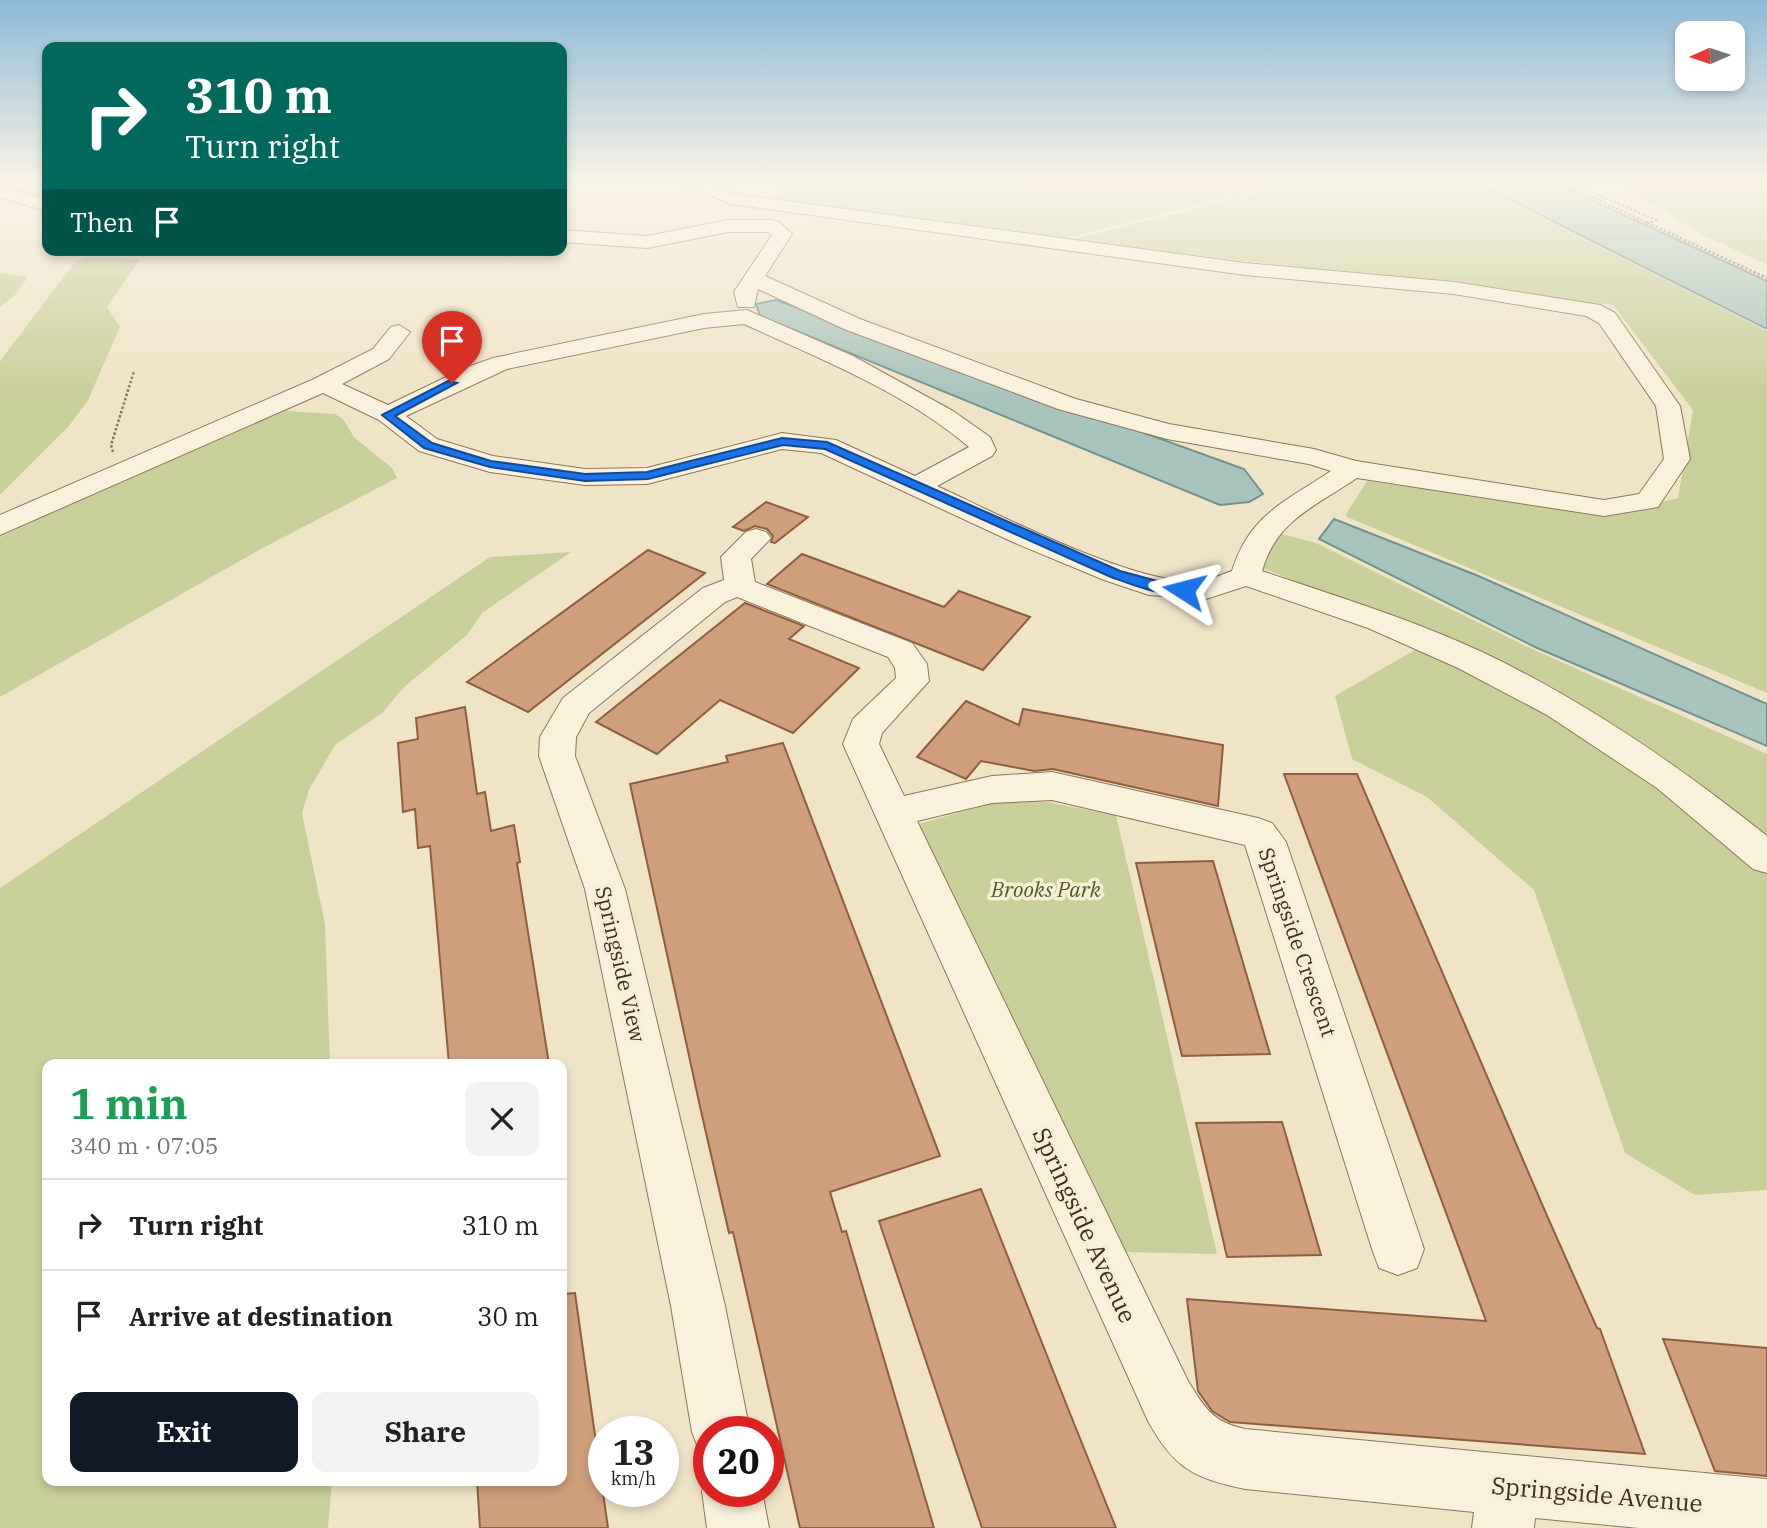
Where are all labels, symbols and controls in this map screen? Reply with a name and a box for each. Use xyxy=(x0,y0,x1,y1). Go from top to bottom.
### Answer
north arrow xyxy=(1675,21,1745,91)
map controls xyxy=(1675,21,1745,91)
text: 310 m xyxy=(185,63,332,126)
icon: right xyxy=(70,70,161,161)
text: Turn right xyxy=(185,125,340,167)
icon: arrive xyxy=(148,203,186,241)
text: Then xyxy=(70,205,134,239)
pin xyxy=(422,311,482,383)
icon: arrive xyxy=(433,322,471,360)
position arrow xyxy=(1147,553,1221,627)
street label: Springside Crescent xyxy=(1252,844,1344,1040)
park label: Brooks Park xyxy=(990,875,1102,903)
street label: Springside View xyxy=(589,883,653,1045)
text: 1 min xyxy=(70,1076,188,1131)
button: close xyxy=(465,1082,539,1156)
street label: Springside Avenue xyxy=(1026,1122,1144,1328)
text: 340 m · 07:05 xyxy=(70,1130,219,1160)
icon: right xyxy=(70,1206,108,1244)
text: Turn right xyxy=(129,1208,263,1242)
text: 310 m xyxy=(461,1208,539,1242)
icon: arrive xyxy=(70,1297,108,1335)
text: Arrive at destination xyxy=(129,1299,393,1333)
text: 30 m xyxy=(477,1299,539,1333)
button: Exit xyxy=(70,1392,298,1472)
button: Share xyxy=(312,1392,539,1472)
speed limit sign: 20 xyxy=(693,1416,784,1507)
text: 13 xyxy=(612,1429,655,1475)
text: km/h xyxy=(611,1467,656,1490)
street label: Springside Avenue xyxy=(1490,1469,1704,1519)

